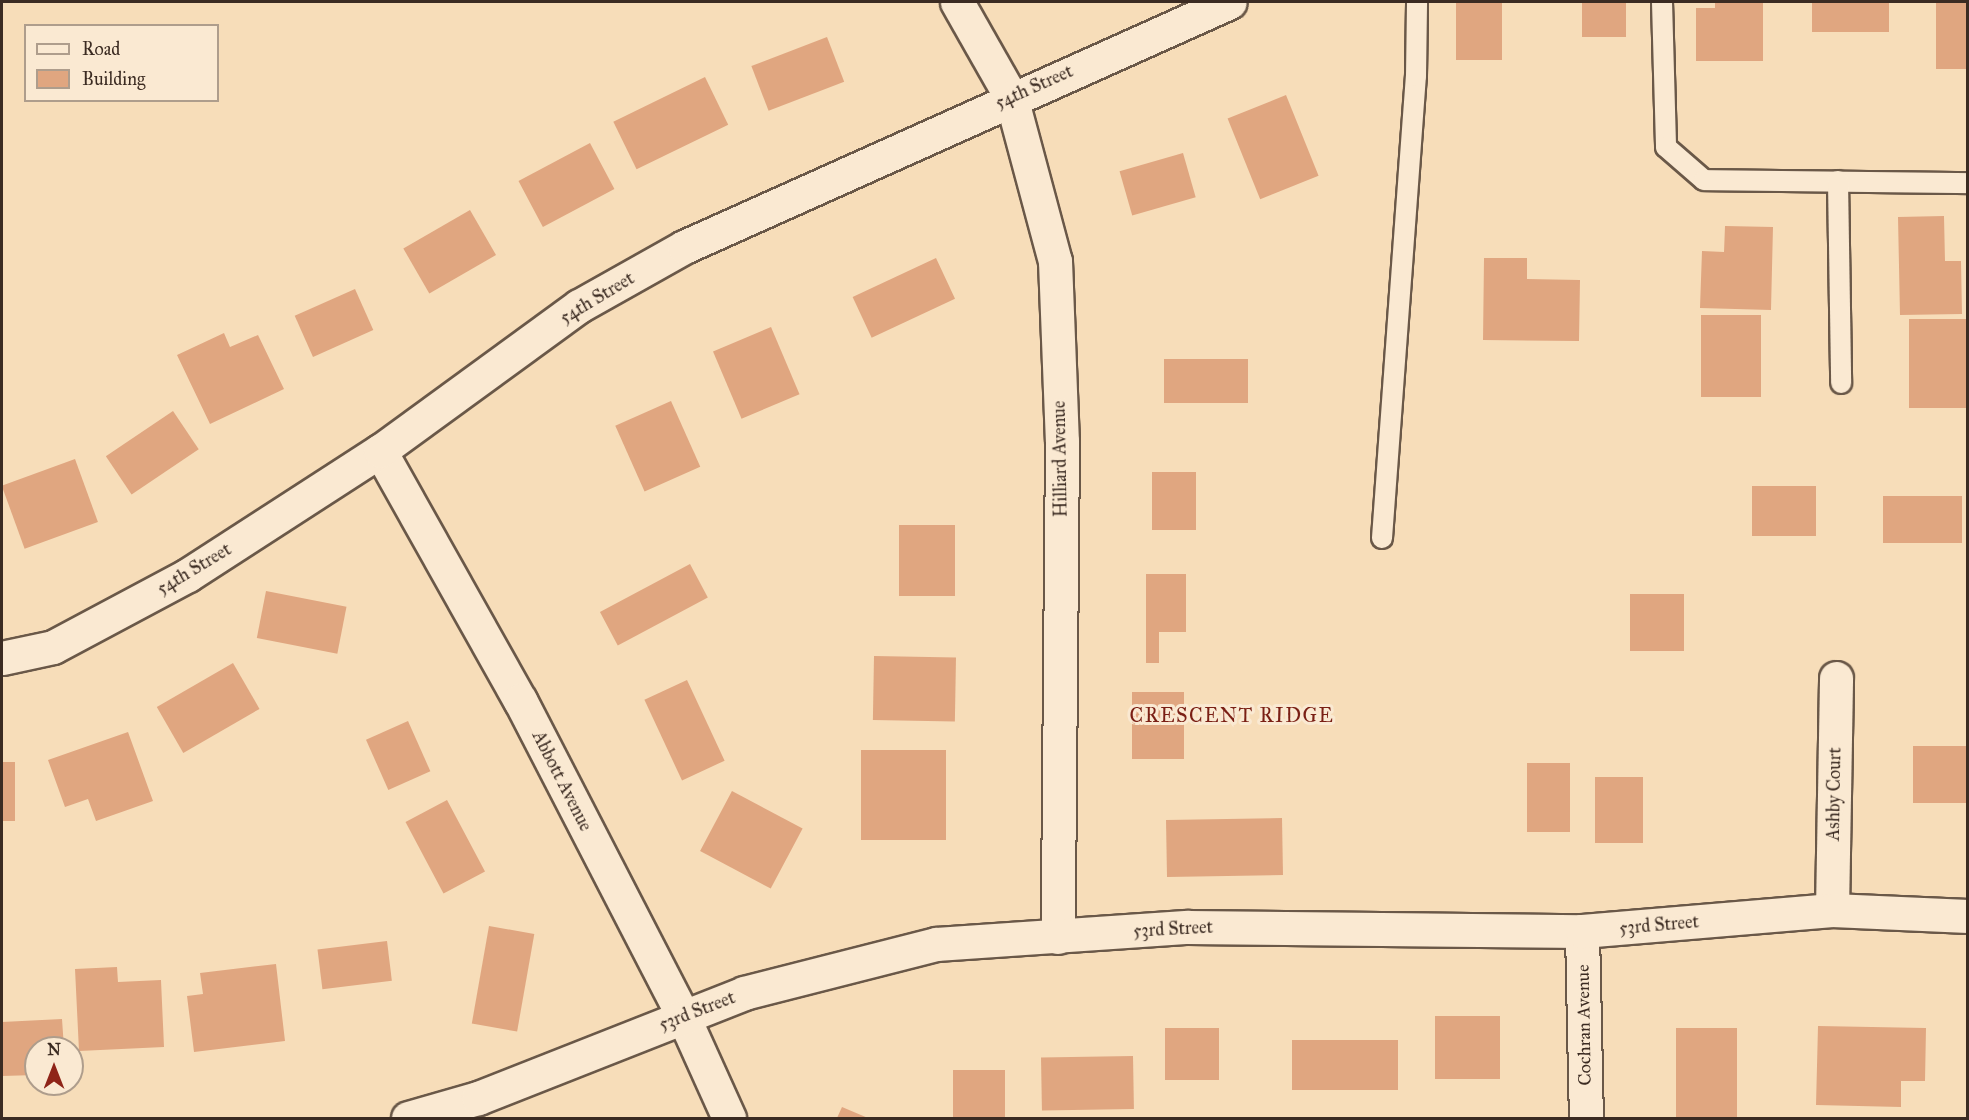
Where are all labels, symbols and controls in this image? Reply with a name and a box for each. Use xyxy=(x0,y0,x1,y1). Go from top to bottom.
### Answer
legend xyxy=(24,24,219,102)
text: Road xyxy=(82,38,120,60)
street label: 54th Street xyxy=(992,60,1076,114)
text: Building xyxy=(82,68,145,90)
street label: 54th Street xyxy=(556,267,638,329)
street label: Hilliard Avenue xyxy=(1048,401,1072,517)
street label: 54th Street xyxy=(153,538,235,600)
district label: CRESCENT RIDGE xyxy=(1130,703,1334,727)
street label: Abbott Avenue xyxy=(528,727,596,835)
street label: Ashby Court xyxy=(1822,747,1846,841)
street label: 53rd Street xyxy=(1618,911,1700,939)
street label: 53rd Street xyxy=(1133,916,1213,942)
street label: Cochran Avenue xyxy=(1572,964,1596,1086)
street label: 53rd Street xyxy=(656,987,738,1035)
north arrow xyxy=(24,1036,84,1096)
text: N xyxy=(47,1040,61,1059)

